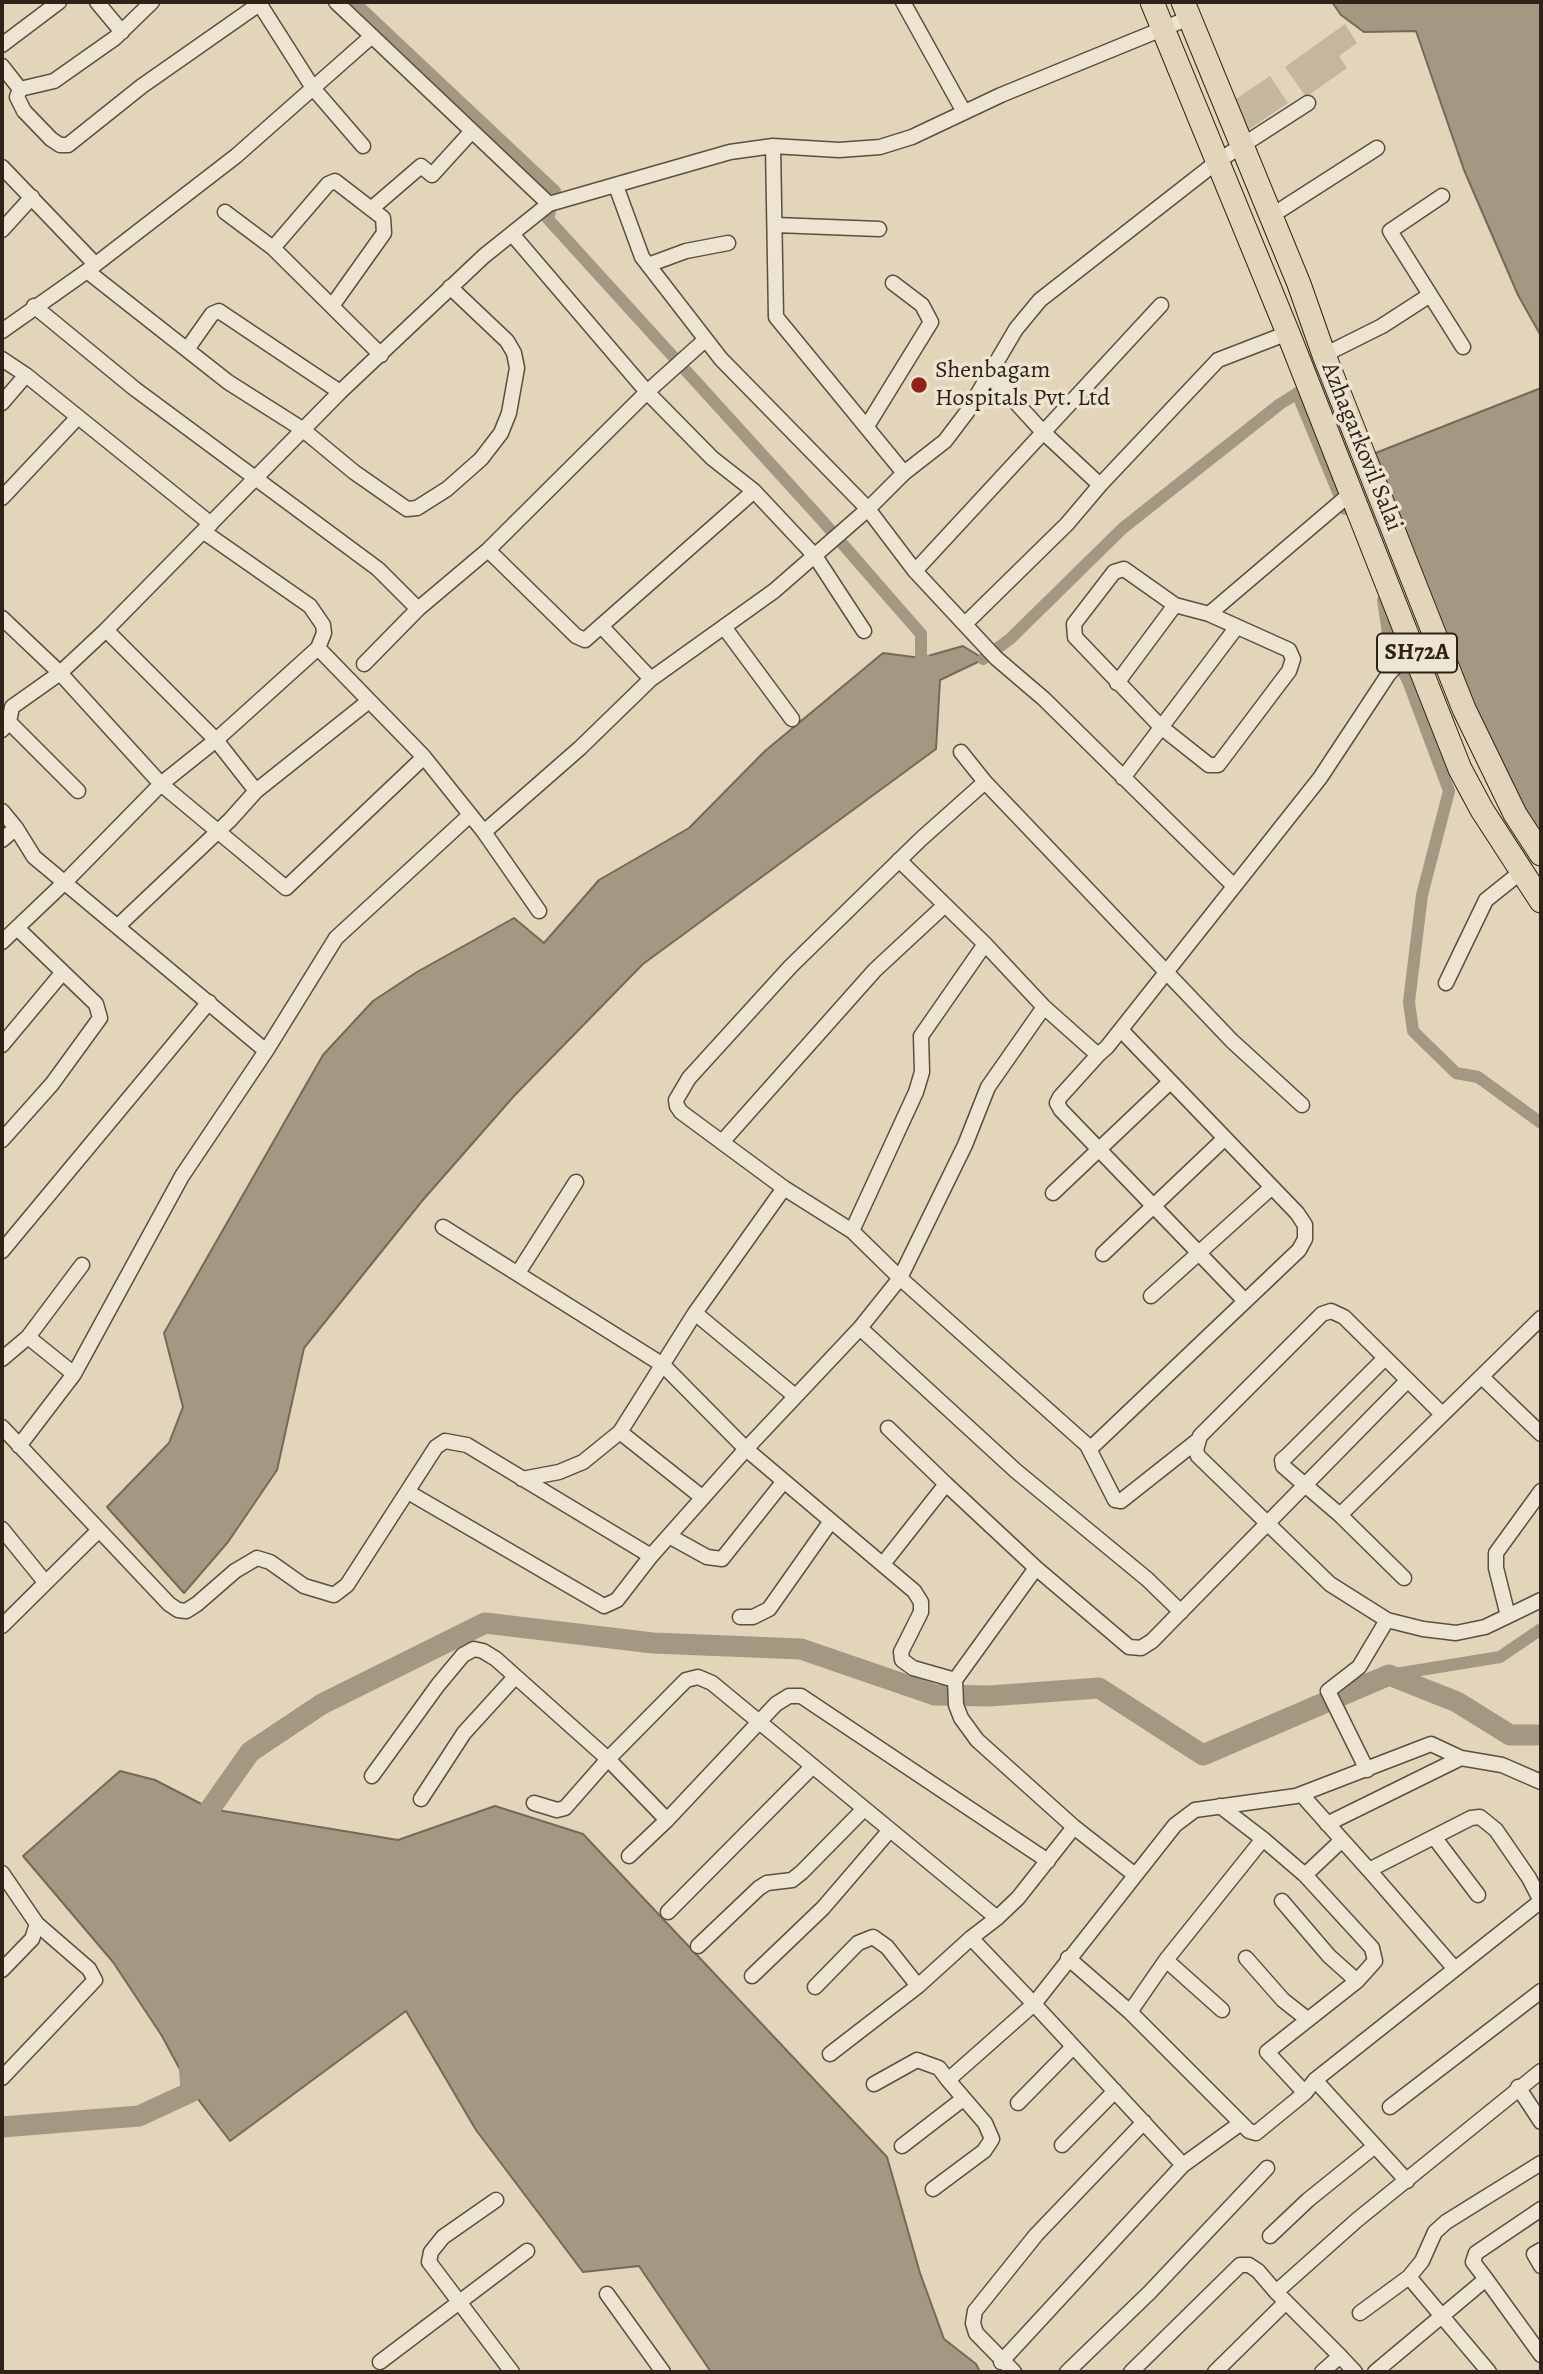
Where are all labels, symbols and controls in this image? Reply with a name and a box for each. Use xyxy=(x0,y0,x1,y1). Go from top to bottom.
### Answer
place label: Shenbagam Hospitals Pvt. Ltd xyxy=(935,357,1110,413)
street label: Azhagarkovil Salai xyxy=(1314,358,1408,536)
marker: Shenbagam Hospitals Pvt. Ltd xyxy=(909,375,929,395)
road number: SH72A xyxy=(1377,634,1457,673)

